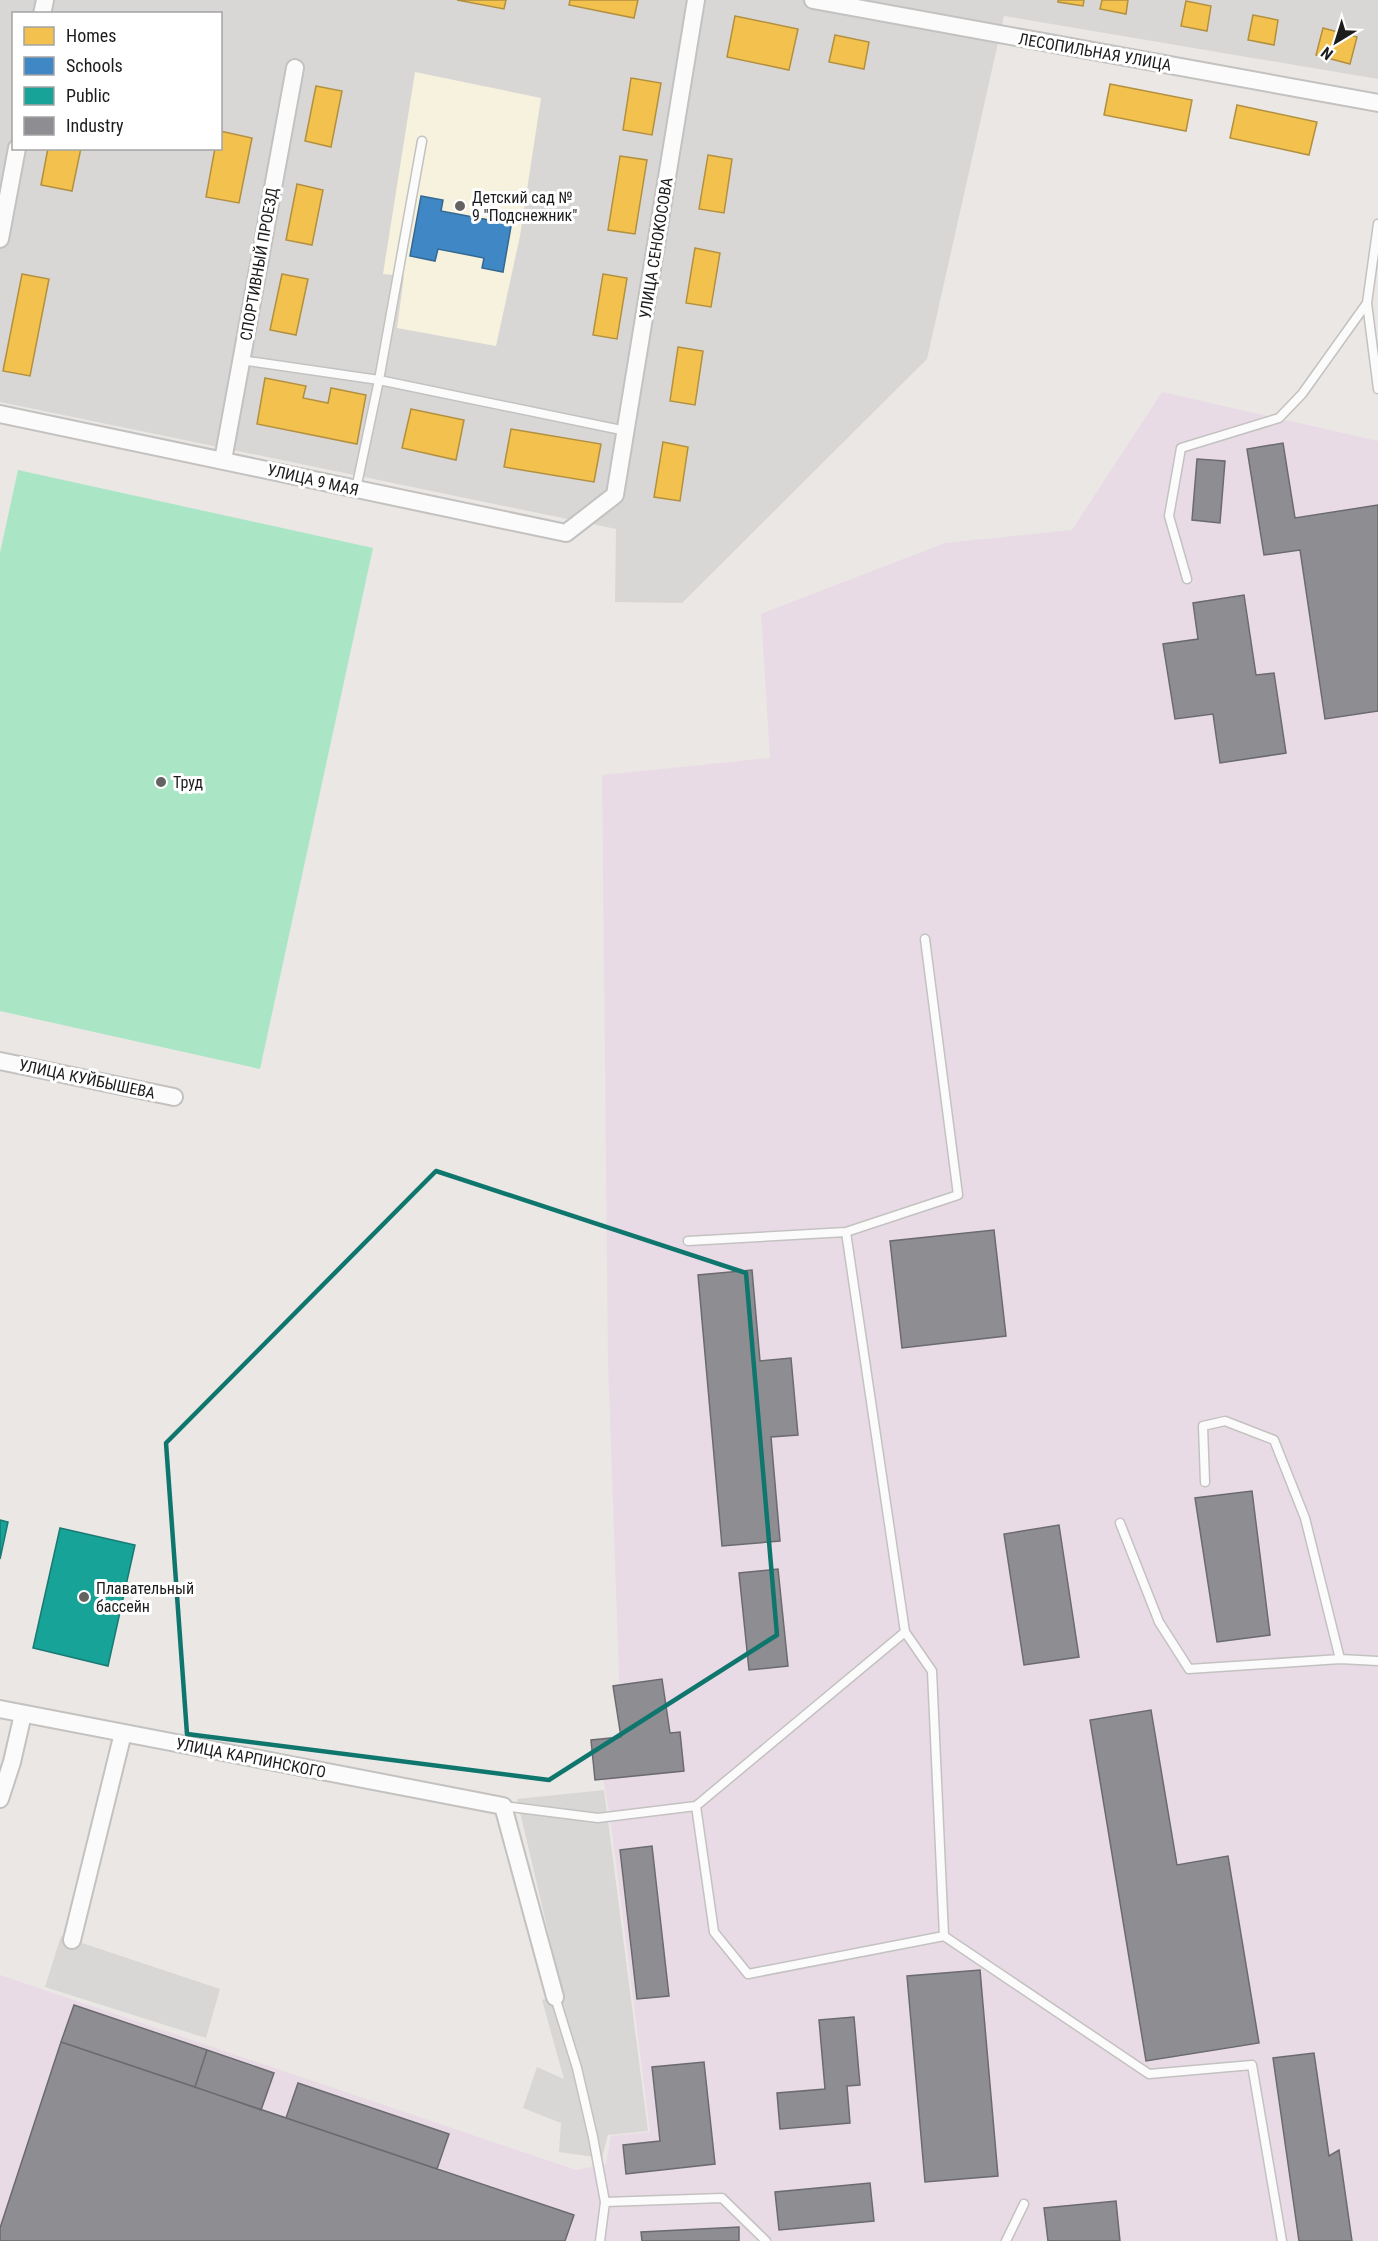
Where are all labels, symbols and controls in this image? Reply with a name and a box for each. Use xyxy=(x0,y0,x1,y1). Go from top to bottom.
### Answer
legend xyxy=(12,12,222,150)
north arrow xyxy=(1306,12,1366,72)
text: Homes xyxy=(66,25,116,46)
street label: ЛЕСОПИЛЬНАЯ УЛИЦА xyxy=(1017,29,1173,75)
text: N xyxy=(1317,43,1337,64)
text: Schools xyxy=(66,55,123,76)
text: Public xyxy=(66,85,110,106)
text: Industry xyxy=(66,115,124,136)
street label: УЛИЦА СЕНОКОСОВА xyxy=(635,176,677,320)
street label: СПОРТИВНЫЙ ПРОЕЗД xyxy=(236,185,282,342)
place label: Детский сад № 9 "Подснежник" xyxy=(472,188,577,225)
marker: Детский сад № 9 "Подснежник" xyxy=(453,199,467,213)
street label: УЛИЦА 9 МАЯ xyxy=(265,460,361,500)
place label: Труд xyxy=(173,773,204,792)
marker: Труд xyxy=(154,775,168,789)
street label: УЛИЦА КУЙБЫШЕВА xyxy=(17,1055,157,1103)
place label: Плавательный бассейн xyxy=(96,1579,194,1616)
marker: Плавательный бассейн xyxy=(77,1590,91,1604)
street label: УЛИЦА КАРПИНСКОГО xyxy=(174,1734,328,1782)

